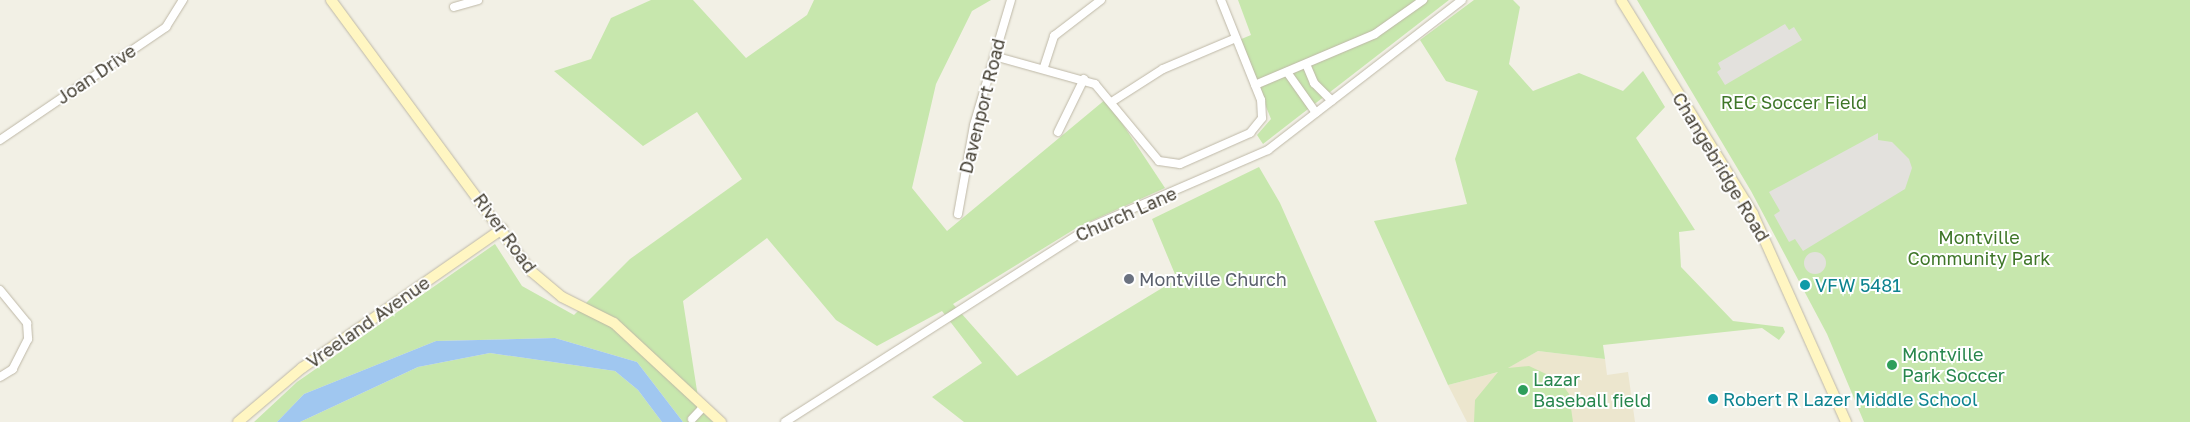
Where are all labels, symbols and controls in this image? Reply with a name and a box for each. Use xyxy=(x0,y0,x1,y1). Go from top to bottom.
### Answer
street label: Davenport Road xyxy=(955,36,1009,176)
street label: Joan Drive xyxy=(52,40,140,108)
street label: Changebridge Road xyxy=(1668,89,1774,245)
park label: REC Soccer Field xyxy=(1721,91,1867,113)
street label: Church Lane xyxy=(1072,182,1180,246)
street label: River Road xyxy=(469,189,541,277)
park label: Montville Community Park xyxy=(1908,227,2050,270)
place label: Montville Church xyxy=(1139,268,1287,290)
street label: Vreeland Avenue xyxy=(302,272,434,372)
marker: Montville Church xyxy=(1123,273,1135,285)
place label: VFW 5481 xyxy=(1815,274,1901,296)
marker: VFW 5481 xyxy=(1799,279,1811,291)
place label: Montville Park Soccer xyxy=(1902,344,2005,386)
marker: Montville Park Soccer xyxy=(1886,359,1898,371)
place label: Lazar Baseball field xyxy=(1533,369,1651,412)
marker: Lazar Baseball field xyxy=(1517,384,1529,396)
place label: Robert R Lazer Middle School xyxy=(1723,388,1978,410)
marker: Robert R Lazer Middle School xyxy=(1707,393,1719,405)

